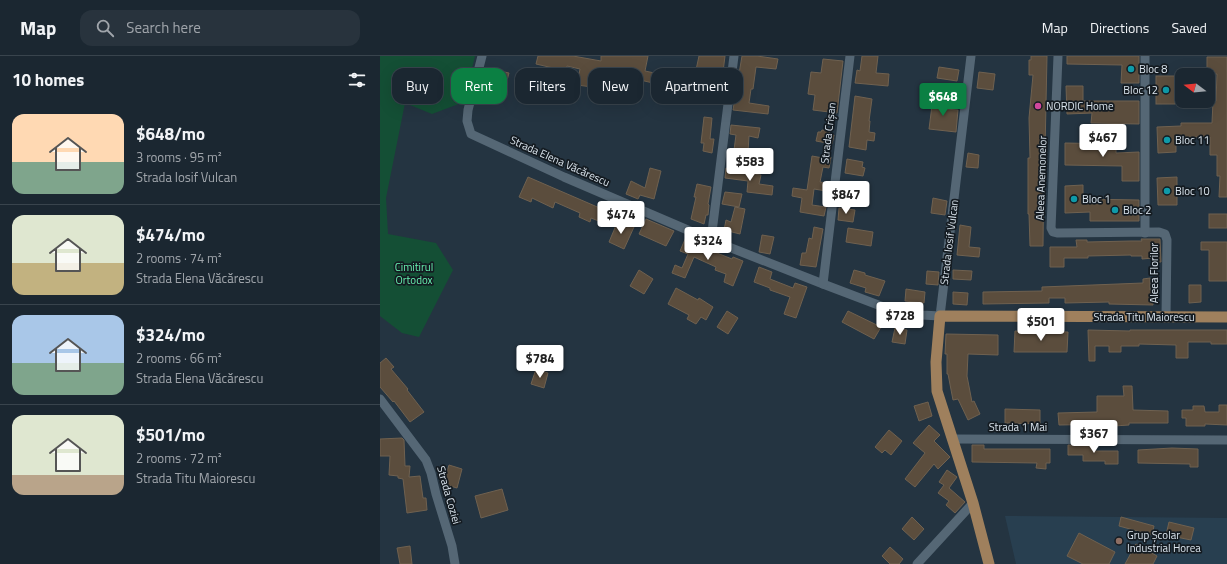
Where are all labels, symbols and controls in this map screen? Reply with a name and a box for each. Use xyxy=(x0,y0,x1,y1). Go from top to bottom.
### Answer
search box xyxy=(80,10,360,46)
text: Map xyxy=(20,13,56,42)
text: Search here xyxy=(126,16,201,39)
icon: search xyxy=(94,17,116,39)
text: Map xyxy=(1042,17,1068,38)
text: Directions xyxy=(1090,17,1149,38)
text: Saved xyxy=(1171,17,1207,38)
place label: Bloc 8 xyxy=(1139,61,1168,77)
marker: Bloc 8 xyxy=(1126,64,1136,74)
text: 10 homes xyxy=(12,67,84,93)
chip: Buy xyxy=(392,68,443,104)
chip: Rent xyxy=(451,68,507,104)
chip: Filters xyxy=(515,68,580,104)
chip: New xyxy=(588,68,643,104)
chip: Apartment xyxy=(651,68,743,104)
north arrow xyxy=(1175,68,1215,108)
map controls xyxy=(1175,68,1215,108)
icon: filters xyxy=(346,69,368,91)
place label: Bloc 12 xyxy=(1123,82,1158,98)
pin: $648 xyxy=(919,83,967,117)
marker: Bloc 12 xyxy=(1161,85,1171,95)
text: $648 xyxy=(928,86,958,106)
place label: NORDIC Home xyxy=(1046,98,1114,114)
street label: Strada Crișan xyxy=(816,101,840,164)
marker: NORDIC Home xyxy=(1033,101,1043,111)
text: $648/mo xyxy=(136,121,205,147)
pin: $467 xyxy=(1079,124,1127,158)
text: $467 xyxy=(1088,127,1118,147)
icon: home xyxy=(44,130,92,178)
street label: Strada Elena Văcărescu xyxy=(508,132,613,190)
place label: Bloc 11 xyxy=(1175,132,1210,148)
street label: Aleea Anemonelor xyxy=(1032,135,1050,221)
marker: Bloc 11 xyxy=(1162,135,1172,145)
text: 3 rooms · 95 m² xyxy=(136,147,222,167)
pin: $583 xyxy=(726,148,774,182)
text: $583 xyxy=(735,151,765,171)
text: Strada Iosif Vulcan xyxy=(136,167,237,187)
pin: $847 xyxy=(822,181,870,215)
place label: Bloc 10 xyxy=(1175,183,1210,199)
text: $847 xyxy=(831,184,861,204)
marker: Bloc 10 xyxy=(1162,186,1172,196)
place label: Bloc 1 xyxy=(1082,191,1111,207)
marker: Bloc 1 xyxy=(1069,194,1079,204)
street label: Strada Iosif Vulcan xyxy=(936,198,962,285)
pin: $474 xyxy=(597,201,645,235)
place label: Bloc 2 xyxy=(1123,202,1152,218)
text: $474 xyxy=(606,204,636,224)
marker: Bloc 2 xyxy=(1110,205,1120,215)
text: $474/mo xyxy=(136,222,205,248)
pin: $324 xyxy=(684,227,732,261)
text: $324 xyxy=(693,230,723,250)
icon: home xyxy=(44,231,92,279)
street label: Aleea Florilor xyxy=(1146,242,1162,303)
text: 2 rooms · 74 m² xyxy=(136,248,222,268)
park label: Cimitirul Ortodox xyxy=(395,259,433,288)
text: Strada Elena Văcărescu xyxy=(136,268,263,288)
pin: $728 xyxy=(876,302,924,336)
text: $728 xyxy=(885,305,915,325)
pin: $501 xyxy=(1017,308,1065,342)
street label: Strada Titu Maiorescu xyxy=(1093,309,1195,325)
text: $501 xyxy=(1026,311,1056,331)
text: $324/mo xyxy=(136,322,205,348)
icon: home xyxy=(44,331,92,379)
pin: $784 xyxy=(516,345,564,379)
text: 2 rooms · 66 m² xyxy=(136,348,222,368)
text: $784 xyxy=(525,348,555,368)
text: Strada Elena Văcărescu xyxy=(136,368,263,388)
street label: Strada 1 Mai xyxy=(989,419,1047,435)
pin: $367 xyxy=(1070,420,1118,454)
text: $501/mo xyxy=(136,422,205,448)
text: $367 xyxy=(1079,423,1109,443)
icon: home xyxy=(44,431,92,479)
text: 2 rooms · 72 m² xyxy=(136,448,222,468)
street label: Strada Coziei xyxy=(433,464,465,526)
text: Strada Titu Maiorescu xyxy=(136,468,255,488)
place label: Grup Școlar Industrial Horea xyxy=(1127,527,1201,556)
marker: Grup Școlar Industrial Horea xyxy=(1114,536,1124,546)

